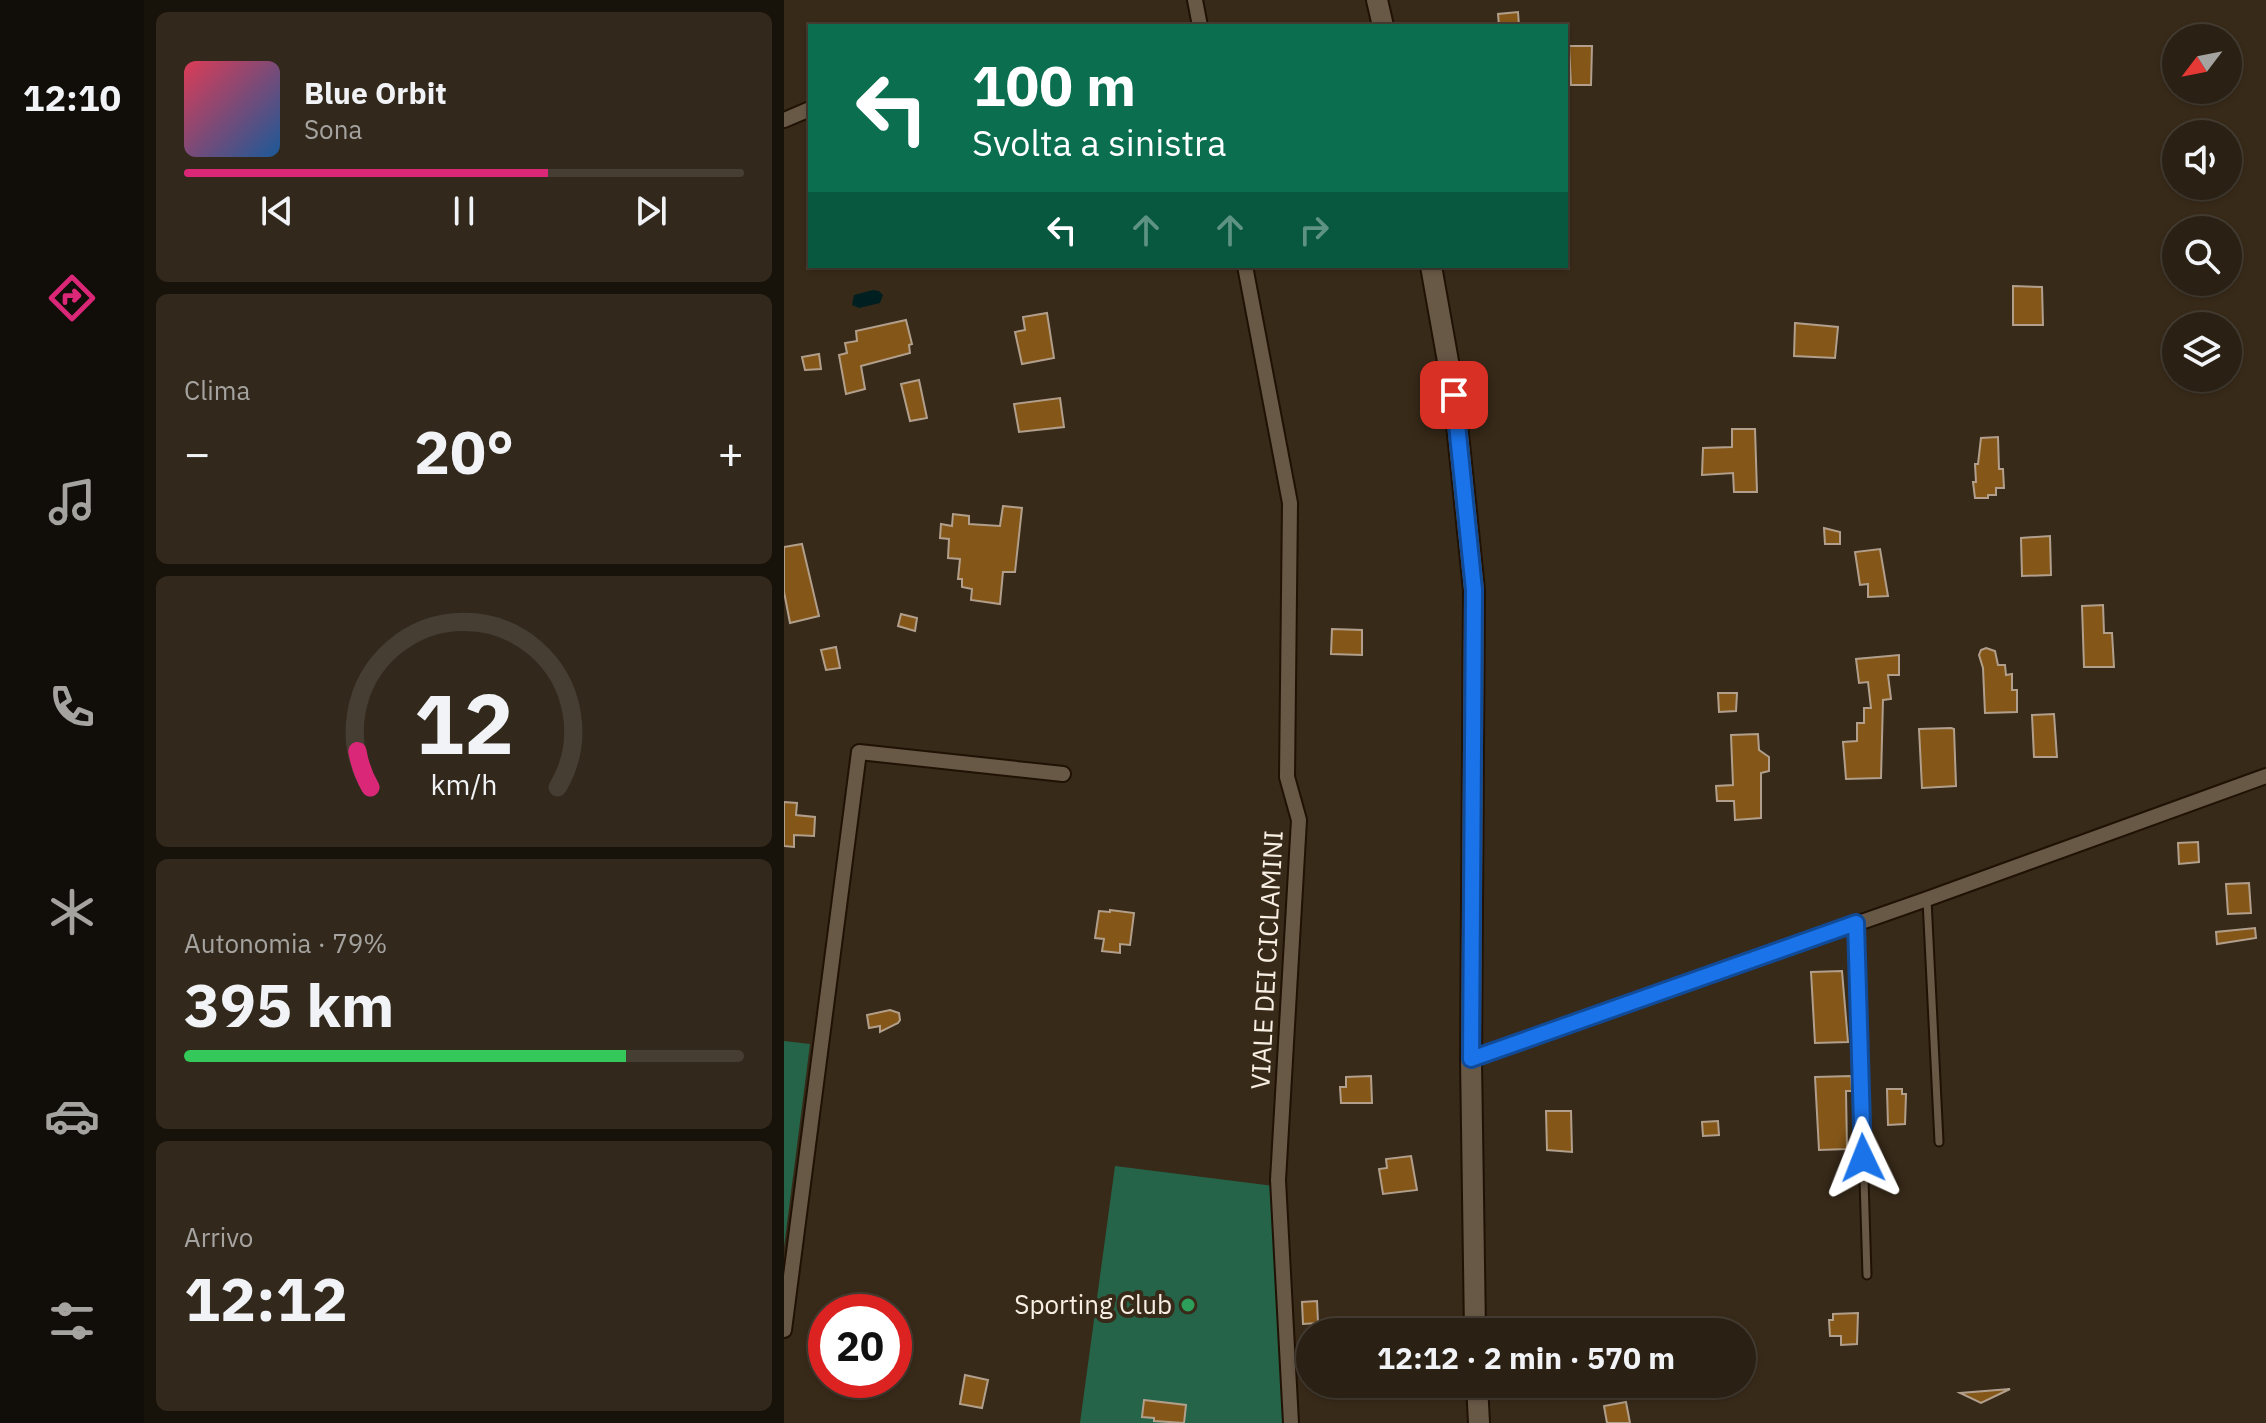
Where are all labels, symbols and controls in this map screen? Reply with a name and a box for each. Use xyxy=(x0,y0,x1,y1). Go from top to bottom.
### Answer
north arrow xyxy=(2162,24,2242,104)
map controls xyxy=(2162,24,2242,392)
text: 100 m xyxy=(972,49,1136,121)
icon: left xyxy=(840,56,944,160)
text: Blue Orbit xyxy=(304,73,447,112)
text: 12:10 xyxy=(23,74,121,121)
text: Sona xyxy=(304,112,362,146)
text: Svolta a sinistra xyxy=(972,119,1226,166)
button: sound xyxy=(2162,120,2242,200)
icon: previous xyxy=(255,189,299,233)
icon: pause xyxy=(442,189,486,233)
icon: next xyxy=(629,189,673,233)
icon: left xyxy=(1040,208,1084,252)
icon: ahead xyxy=(1124,208,1168,252)
icon: ahead xyxy=(1208,208,1252,252)
icon: right xyxy=(1292,208,1336,252)
button: search xyxy=(2162,216,2242,296)
icon: directions xyxy=(44,270,100,326)
button: layers xyxy=(2162,312,2242,392)
pin xyxy=(1420,361,1488,429)
text: Clima xyxy=(184,373,250,407)
icon: arrive xyxy=(1432,373,1476,417)
text: 20° xyxy=(414,412,514,491)
text: − xyxy=(184,424,210,481)
text: + xyxy=(718,424,744,481)
icon: music xyxy=(44,474,100,530)
text: 12 xyxy=(414,668,514,776)
icon: phone xyxy=(44,679,100,735)
text: km/h xyxy=(430,766,498,803)
street label: VIALE DEI CICLAMINI xyxy=(1242,829,1290,1090)
icon: climate xyxy=(44,884,100,940)
text: Autonomia · 79% xyxy=(184,926,387,960)
text: 395 km xyxy=(184,965,394,1044)
icon: car xyxy=(44,1088,100,1144)
position arrow xyxy=(1821,1116,1905,1200)
text: Arrivo xyxy=(184,1220,253,1254)
text: 12:12 xyxy=(184,1259,348,1338)
place label: Sporting Club xyxy=(1014,1287,1172,1321)
icon: filters xyxy=(44,1293,100,1349)
speed limit sign: 20 xyxy=(808,1294,912,1398)
marker: Sporting Club xyxy=(1179,1296,1197,1314)
text: 12:12 · 2 min · 570 m xyxy=(1377,1338,1675,1377)

